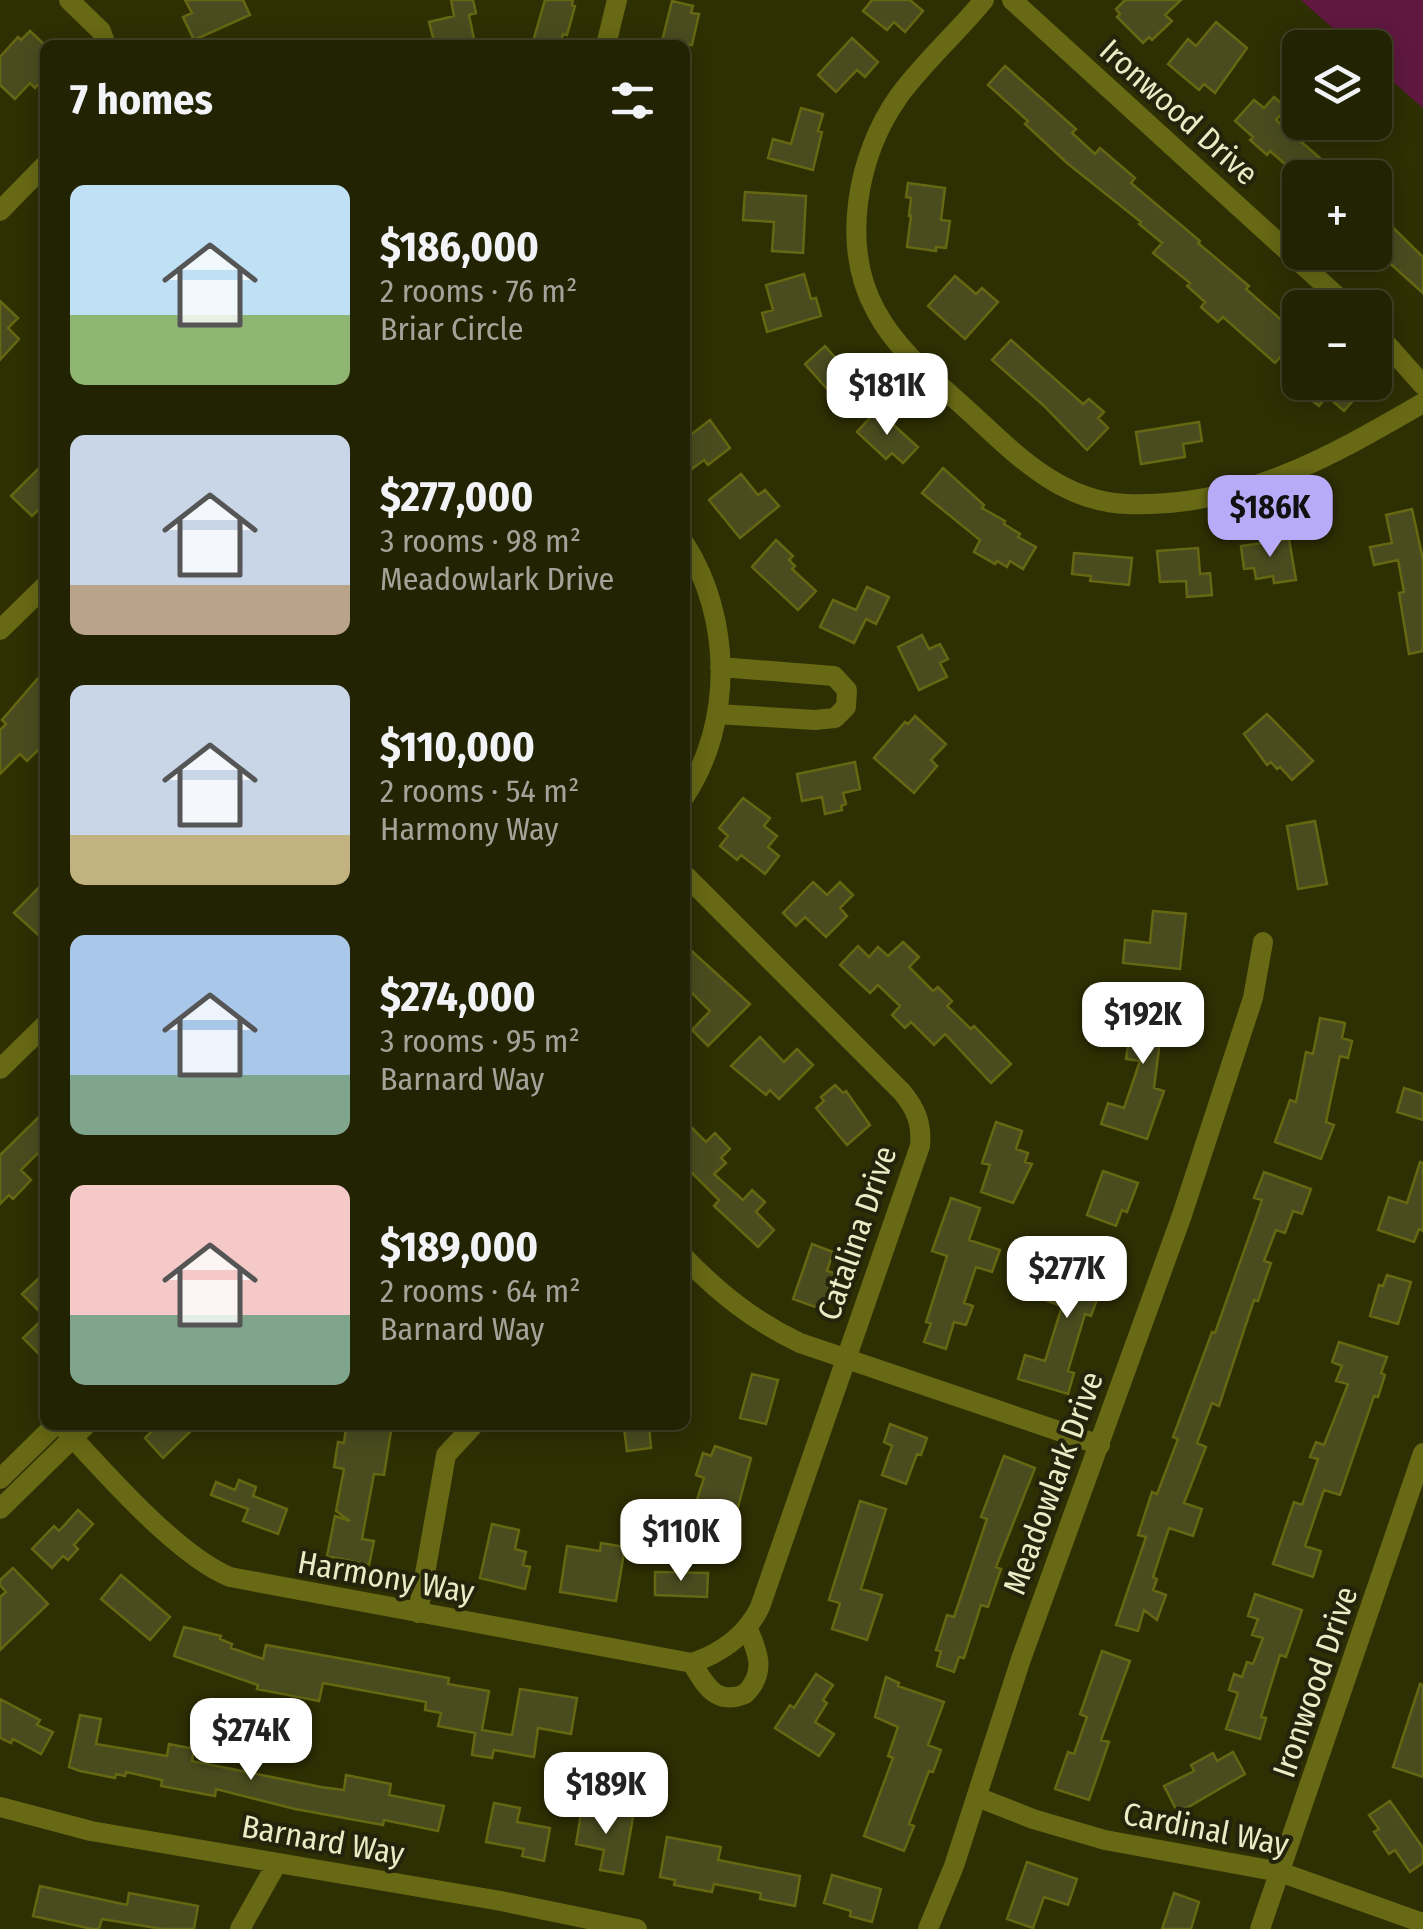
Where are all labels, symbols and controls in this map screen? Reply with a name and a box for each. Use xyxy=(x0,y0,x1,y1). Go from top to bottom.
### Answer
map controls xyxy=(1282,30,1392,400)
button: layers xyxy=(1282,30,1392,140)
street label: Ironwood Drive xyxy=(1092,31,1266,193)
icon: filters xyxy=(605,73,660,128)
text: 7 homes xyxy=(70,75,213,125)
button: + xyxy=(1282,160,1392,270)
text: $186,000 xyxy=(380,222,539,272)
icon: home xyxy=(150,225,270,345)
text: 2 rooms · 76 m² xyxy=(380,272,577,310)
button: − xyxy=(1282,290,1392,400)
text: Briar Circle xyxy=(380,310,524,348)
pin: $181K xyxy=(817,353,957,438)
text: $181K xyxy=(849,366,925,404)
text: $277,000 xyxy=(380,472,533,522)
icon: home xyxy=(150,475,270,595)
pin: $186K xyxy=(1200,475,1340,560)
text: $186K xyxy=(1230,488,1310,526)
text: 3 rooms · 98 m² xyxy=(380,522,581,560)
text: Meadowlark Drive xyxy=(380,560,614,598)
text: $110,000 xyxy=(380,722,535,772)
icon: home xyxy=(150,725,270,845)
text: 2 rooms · 54 m² xyxy=(380,772,579,810)
text: Harmony Way xyxy=(380,810,559,848)
text: $274,000 xyxy=(380,972,536,1022)
icon: home xyxy=(150,975,270,1095)
pin: $192K xyxy=(1073,982,1213,1067)
text: $192K xyxy=(1104,995,1182,1033)
text: 3 rooms · 95 m² xyxy=(380,1022,580,1060)
text: Barnard Way xyxy=(380,1060,544,1098)
street label: Catalina Drive xyxy=(809,1141,905,1325)
text: $189,000 xyxy=(380,1222,538,1272)
icon: home xyxy=(150,1225,270,1345)
pin: $277K xyxy=(997,1236,1137,1321)
text: $277K xyxy=(1029,1249,1105,1287)
text: 2 rooms · 64 m² xyxy=(380,1272,581,1310)
text: Barnard Way xyxy=(380,1310,544,1348)
street label: Meadowlark Drive xyxy=(995,1366,1111,1600)
pin: $110K xyxy=(611,1499,751,1584)
text: $110K xyxy=(642,1512,720,1550)
street label: Harmony Way xyxy=(295,1543,478,1611)
street label: Ironwood Drive xyxy=(1265,1582,1365,1782)
pin: $274K xyxy=(181,1698,321,1783)
text: $274K xyxy=(212,1711,290,1749)
pin: $189K xyxy=(536,1752,676,1837)
text: $189K xyxy=(566,1765,646,1803)
street label: Cardinal Way xyxy=(1120,1794,1293,1864)
street label: Barnard Way xyxy=(239,1807,408,1873)

